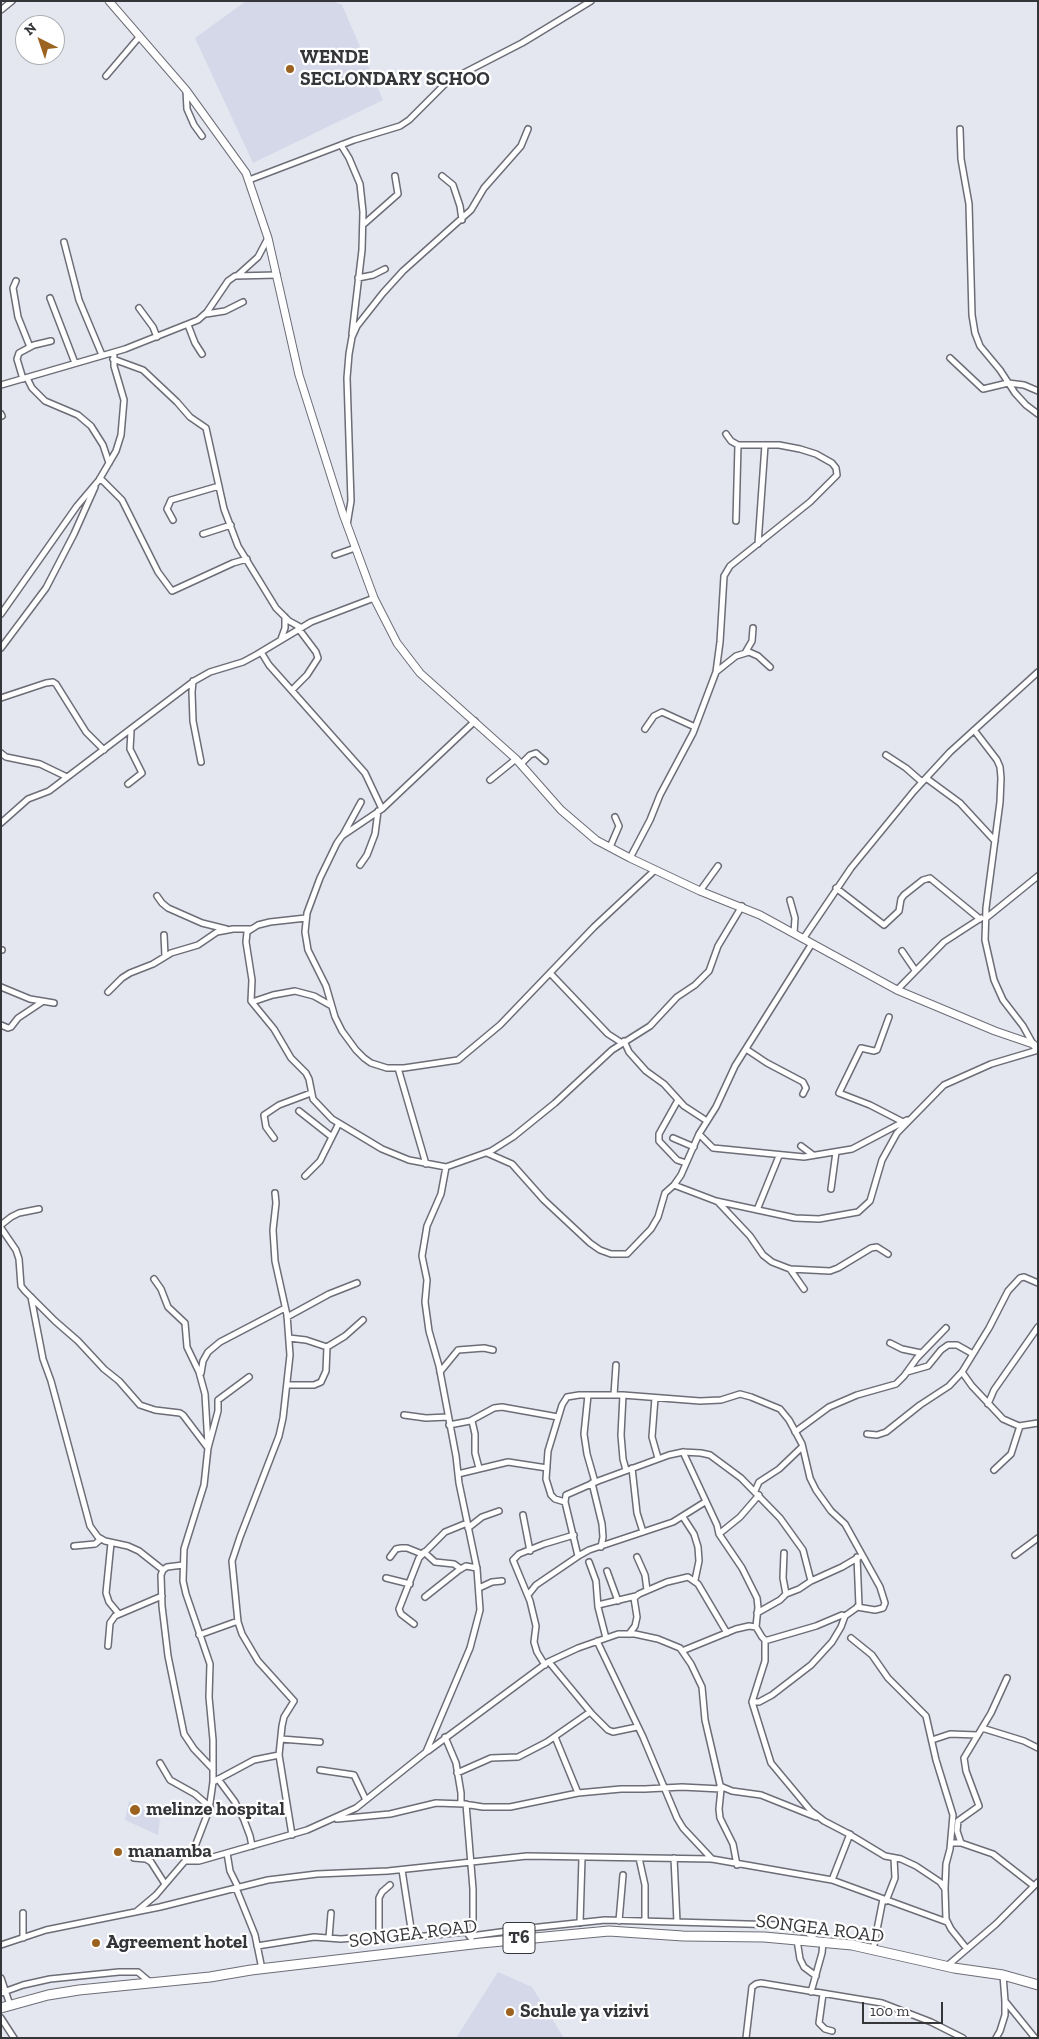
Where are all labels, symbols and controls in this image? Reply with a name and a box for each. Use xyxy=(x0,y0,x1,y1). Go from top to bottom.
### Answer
north arrow xyxy=(15,15,65,65)
text: N xyxy=(21,19,40,39)
place label: WENDE SECLONDARY SCHOO xyxy=(300,47,490,91)
marker: WENDE SECLONDARY SCHOO xyxy=(284,63,296,75)
place label: melinze hospital xyxy=(146,1799,285,1821)
marker: melinze hospital xyxy=(128,1803,142,1817)
place label: manamba xyxy=(128,1841,212,1863)
marker: manamba xyxy=(112,1846,124,1858)
street label: SONGEA ROAD xyxy=(755,1910,885,1948)
street label: SONGEA ROAD xyxy=(348,1915,478,1953)
road number: T6 xyxy=(503,1922,535,1954)
place label: Agreement hotel xyxy=(106,1932,248,1954)
marker: Agreement hotel xyxy=(90,1937,102,1949)
scale bar xyxy=(864,1992,945,2024)
place label: Schule ya vizivi xyxy=(520,2001,649,2023)
text: 100 m xyxy=(870,2002,909,2020)
marker: Schule ya vizivi xyxy=(504,2006,516,2018)

